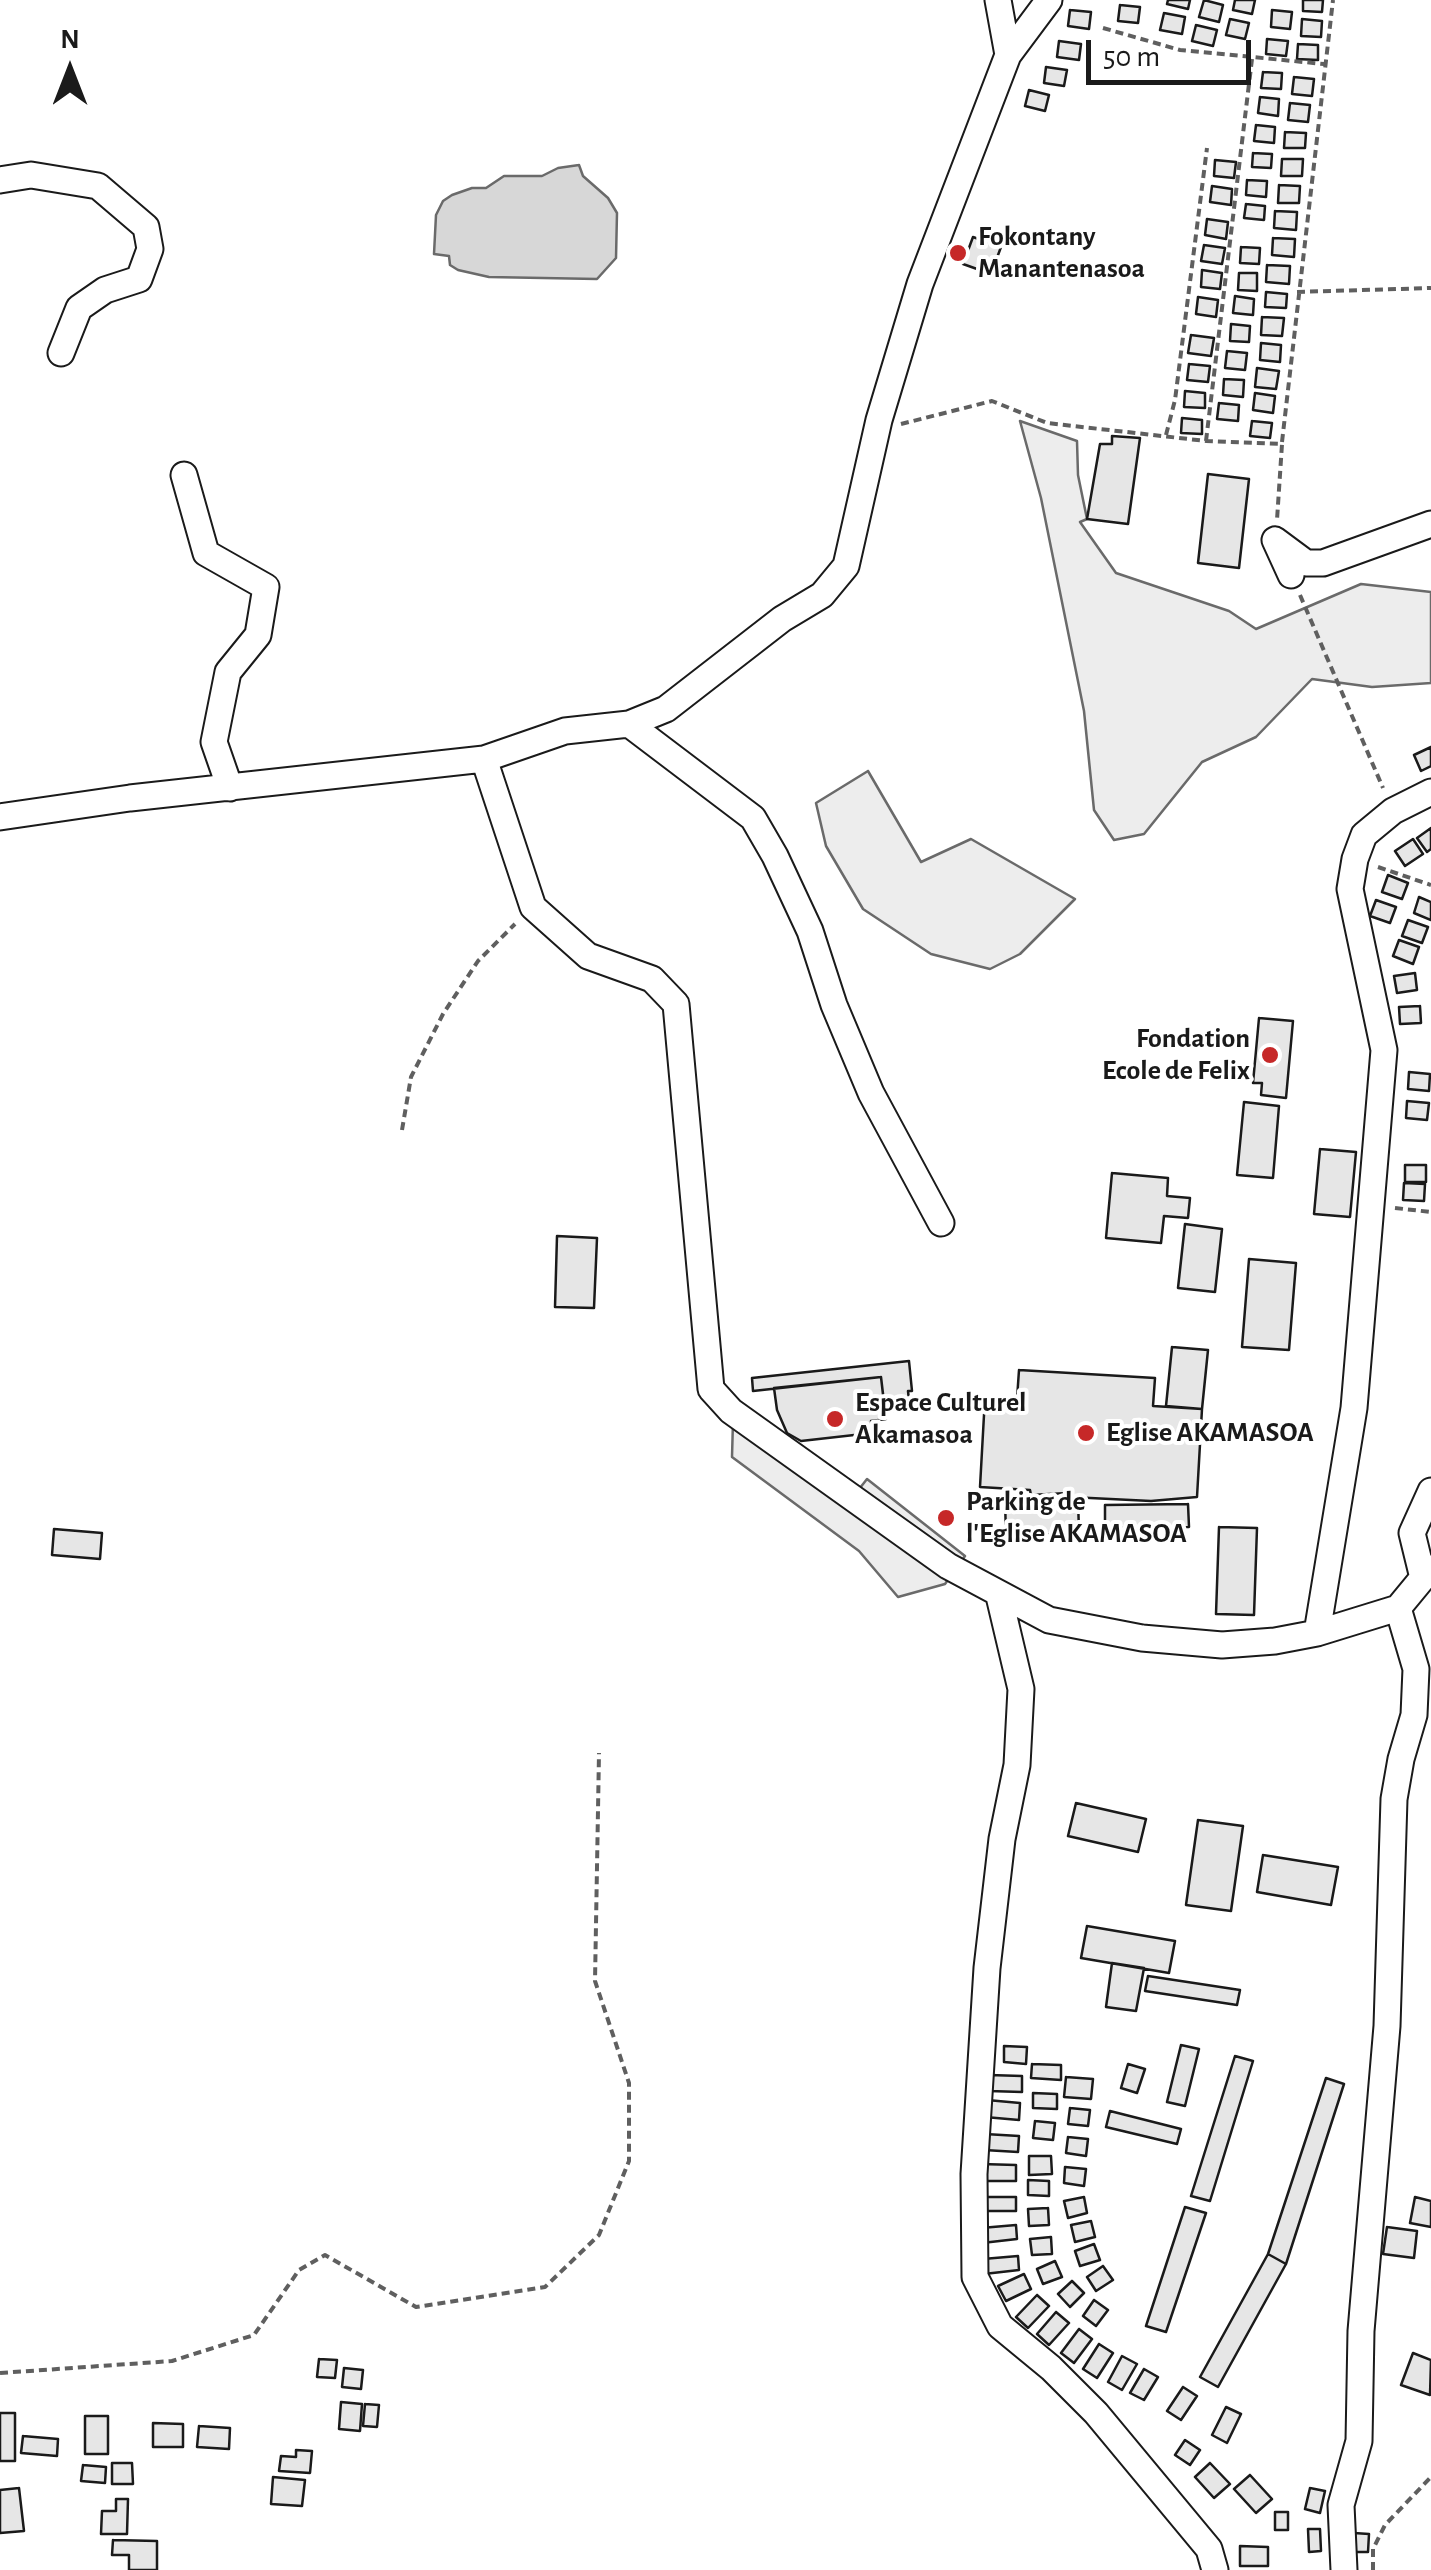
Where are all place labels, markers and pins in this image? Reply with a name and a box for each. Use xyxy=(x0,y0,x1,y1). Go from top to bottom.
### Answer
place label: Fokontany Manantenasoa xyxy=(978,220,1145,286)
marker: Fokontany Manantenasoa xyxy=(947,242,969,264)
place label: Fondation Ecole de Felix xyxy=(1102,1022,1250,1088)
marker: Fondation Ecole de Felix xyxy=(1259,1044,1281,1066)
place label: Espace Culturel Akamasoa xyxy=(855,1386,1026,1452)
marker: Espace Culturel Akamasoa xyxy=(824,1408,846,1430)
place label: Eglise AKAMASOA xyxy=(1106,1416,1314,1450)
marker: Eglise AKAMASOA xyxy=(1075,1422,1097,1444)
place label: Parking de l'Eglise AKAMASOA xyxy=(966,1485,1187,1551)
marker: Parking de l'Eglise AKAMASOA xyxy=(935,1507,957,1529)

